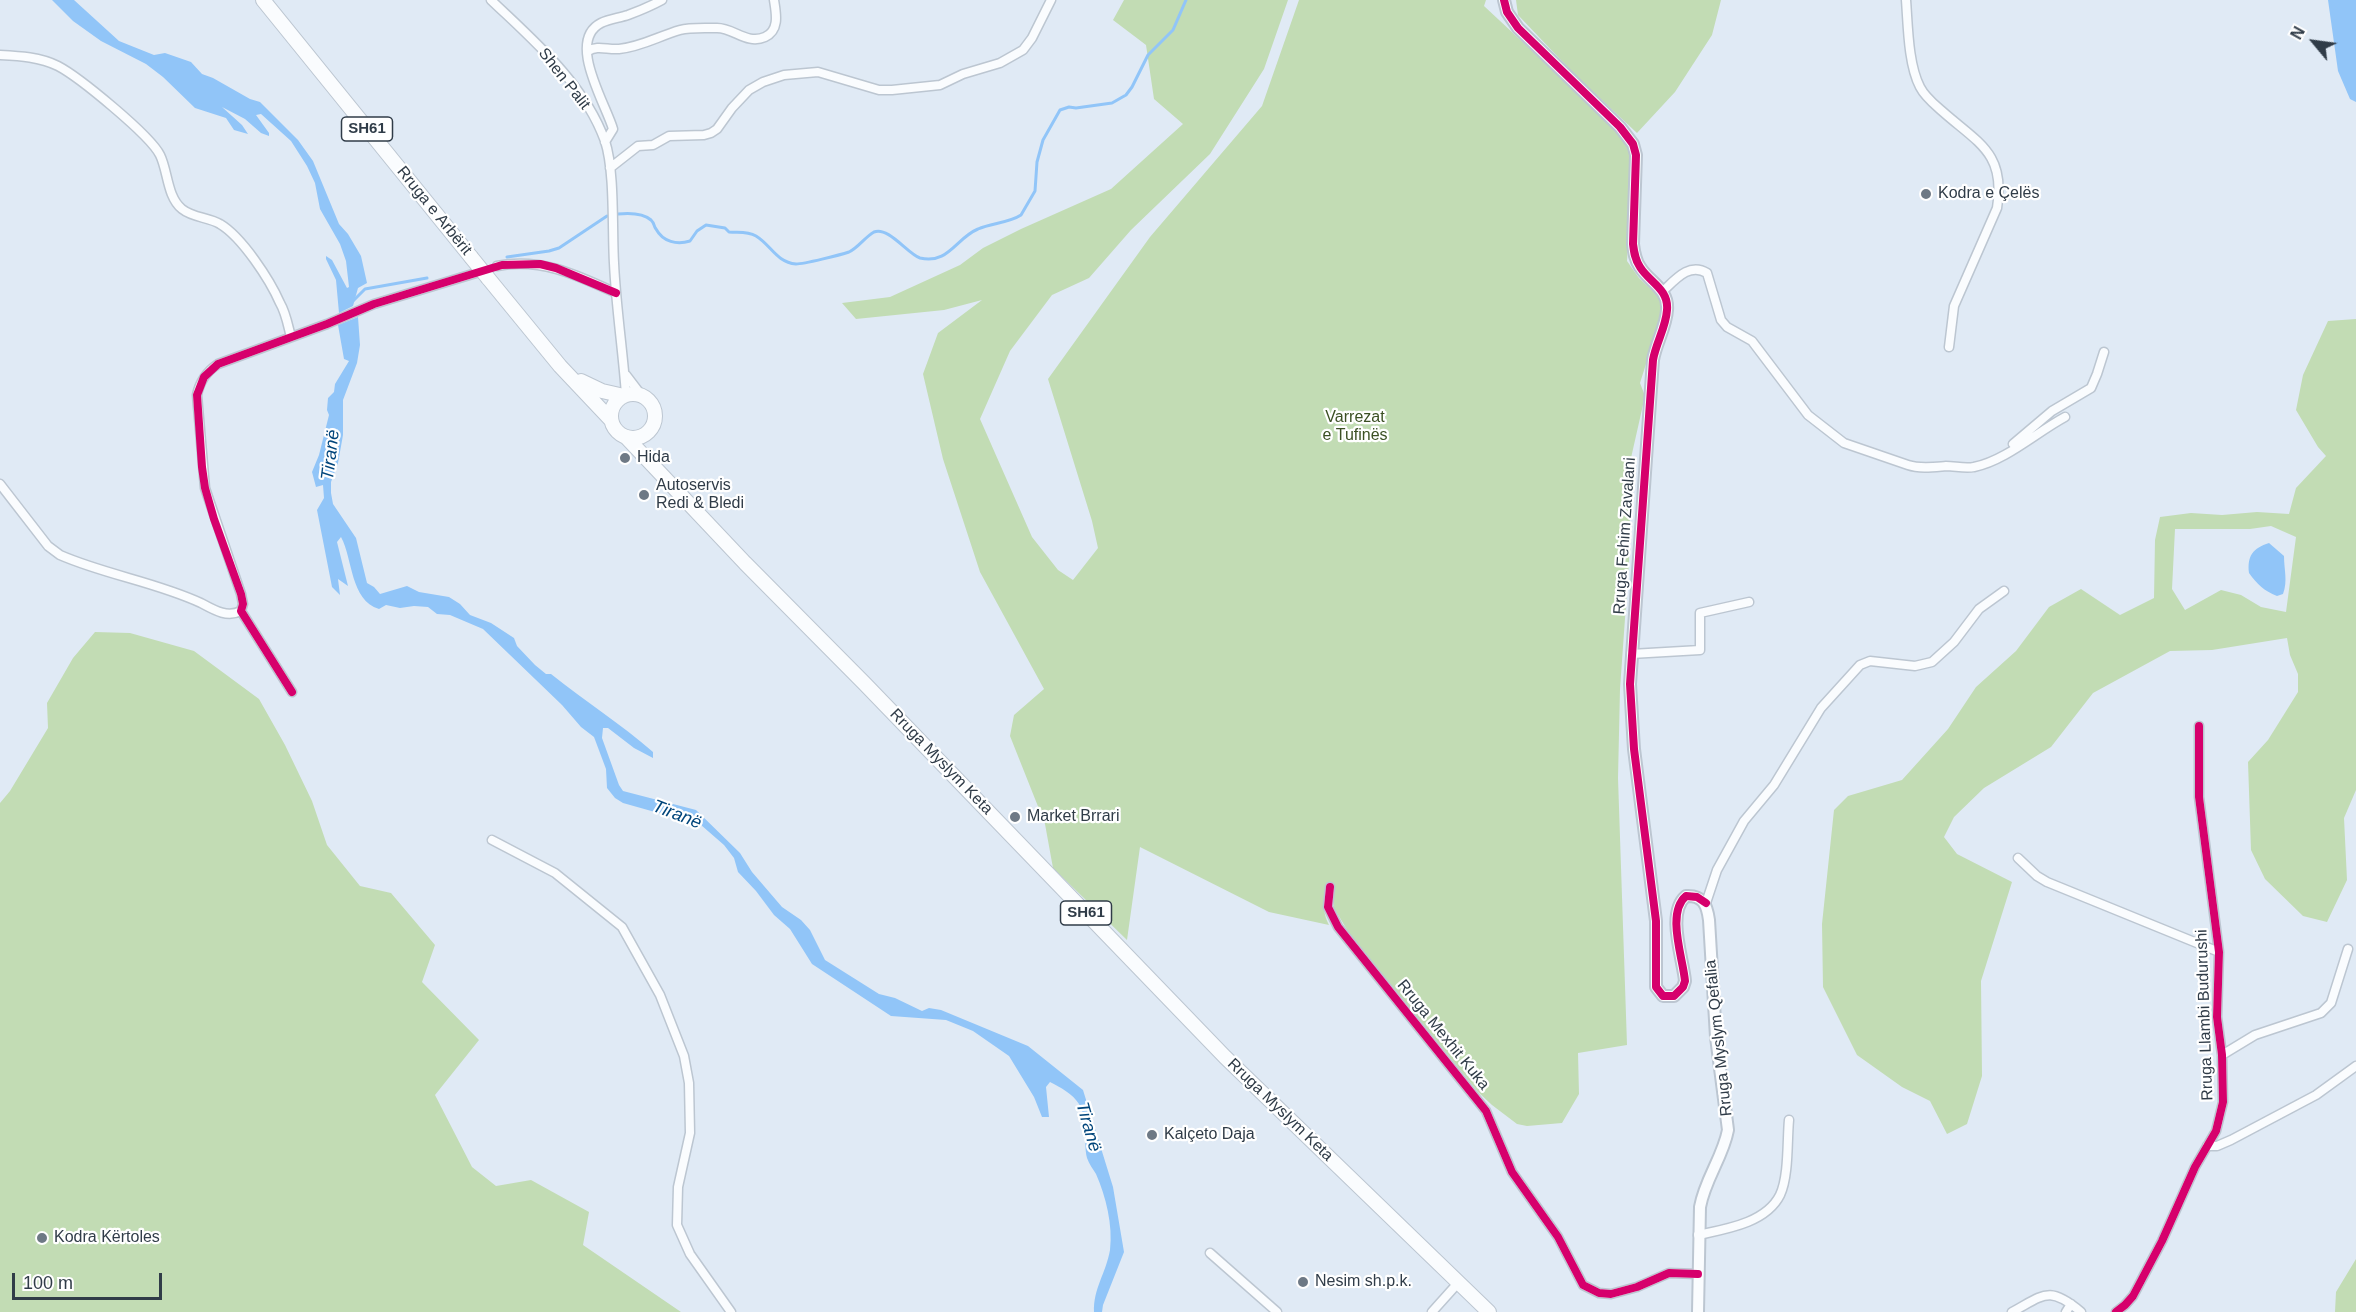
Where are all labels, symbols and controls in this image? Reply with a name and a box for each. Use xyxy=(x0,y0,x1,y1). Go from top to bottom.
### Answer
north arrow xyxy=(2284,12,2344,72)
text: N xyxy=(2288,24,2308,42)
street label: Shen Palit xyxy=(534,44,594,114)
road number: SH61 xyxy=(342,117,392,141)
street label: Rruga e Arbërit xyxy=(392,163,476,259)
place label: Kodra e Çelës xyxy=(1938,184,2039,204)
marker: Kodra e Çelës xyxy=(1919,187,1933,201)
park label: Varrezat e Tufinës xyxy=(1322,408,1388,446)
water label: Tiranë xyxy=(317,428,345,482)
place label: Hida xyxy=(637,448,670,468)
marker: Hida xyxy=(618,451,632,465)
street label: Rruga Fehim Zavalani xyxy=(1610,457,1640,615)
place label: Autoservis Redi & Bledi xyxy=(656,476,744,514)
marker: Autoservis Redi & Bledi xyxy=(637,488,651,502)
street label: Rruga Myslym Keta xyxy=(886,705,996,819)
water label: Tiranë xyxy=(649,796,705,834)
place label: Market Brrari xyxy=(1027,807,1119,827)
marker: Market Brrari xyxy=(1008,810,1022,824)
road number: SH61 xyxy=(1060,901,1112,925)
street label: Rruga Llambi Budurushi xyxy=(2192,929,2218,1101)
street label: Rruga Myslym Qefalia xyxy=(1701,959,1737,1117)
street label: Rruga Mexhit Kuka xyxy=(1393,976,1493,1094)
street label: Rruga Myslym Keta xyxy=(1223,1055,1337,1165)
water label: Tiranë xyxy=(1071,1100,1105,1154)
place label: Kalçeto Daja xyxy=(1164,1125,1255,1145)
marker: Kalçeto Daja xyxy=(1145,1128,1159,1142)
place label: Kodra Kërtoles xyxy=(54,1228,160,1248)
marker: Kodra Kërtoles xyxy=(35,1231,49,1245)
scale bar xyxy=(15,1261,165,1299)
place label: Nesim sh.p.k. xyxy=(1315,1272,1412,1292)
text: 100 m xyxy=(23,1273,73,1293)
marker: Nesim sh.p.k. xyxy=(1296,1275,1310,1289)

